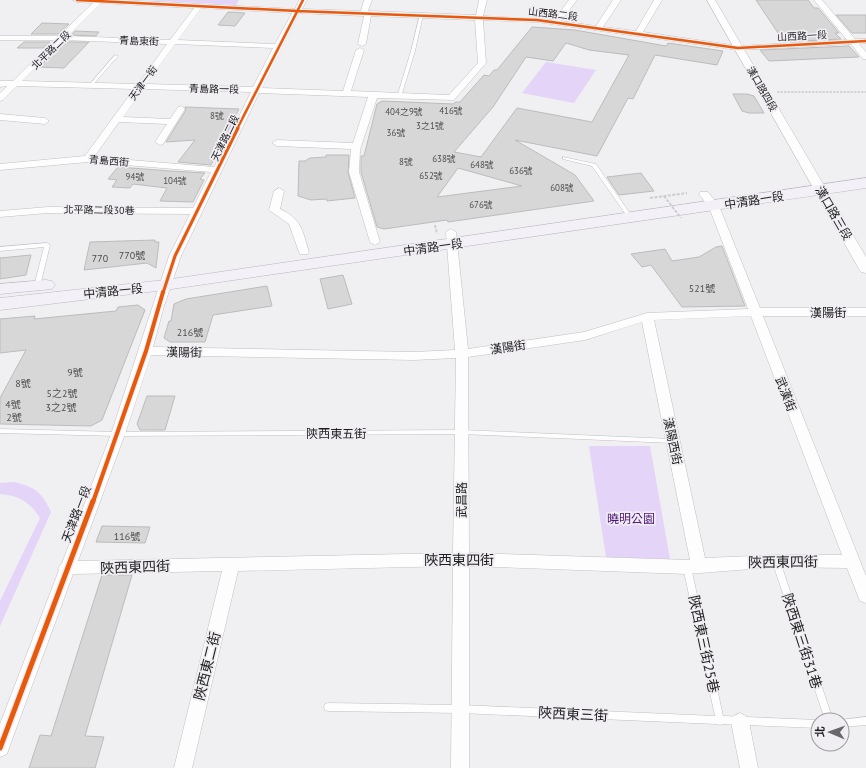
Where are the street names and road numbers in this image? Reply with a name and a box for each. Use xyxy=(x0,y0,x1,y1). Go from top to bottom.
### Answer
street label: 山西路二段 xyxy=(527,5,579,23)
street label: 北平路二段 xyxy=(29,28,73,72)
street label: 山西路一段 xyxy=(777,28,827,44)
street label: 青島東街 xyxy=(119,34,159,48)
street label: 天津一街 xyxy=(126,63,160,103)
street label: 漢口路四段 xyxy=(744,64,780,114)
street label: 青島路一段 xyxy=(189,82,239,96)
street label: 天津路二段 xyxy=(208,113,242,163)
street label: 青島西街 xyxy=(89,153,129,169)
street label: 漢口路三段 xyxy=(813,183,855,243)
street label: 中清路一段 xyxy=(723,188,785,212)
street label: 北平路二段30巷 xyxy=(63,203,135,217)
street label: 中清路一段 xyxy=(402,235,464,259)
street label: 中清路一段 xyxy=(82,280,144,302)
street label: 漢陽街 xyxy=(810,305,846,320)
street label: 漢陽街 xyxy=(489,337,527,357)
street label: 漢陽街 xyxy=(166,344,202,360)
street label: 武漢街 xyxy=(773,375,799,413)
street label: 漢陽西街 xyxy=(661,416,685,466)
street label: 陝西東五街 xyxy=(306,426,366,441)
street label: 武昌路 xyxy=(454,482,469,518)
street label: 天津路一段 xyxy=(58,483,94,545)
street label: 陜西東四街 xyxy=(424,551,494,569)
street label: 陜西東四街 xyxy=(748,552,818,572)
street label: 陜西東四街 xyxy=(100,557,170,577)
street label: 陜西東三街31巷 xyxy=(778,591,826,691)
street label: 陜西東三街25巷 xyxy=(685,594,723,694)
street label: 陜西東二街 xyxy=(190,630,224,702)
street label: 陜西東三街 xyxy=(538,703,608,725)

